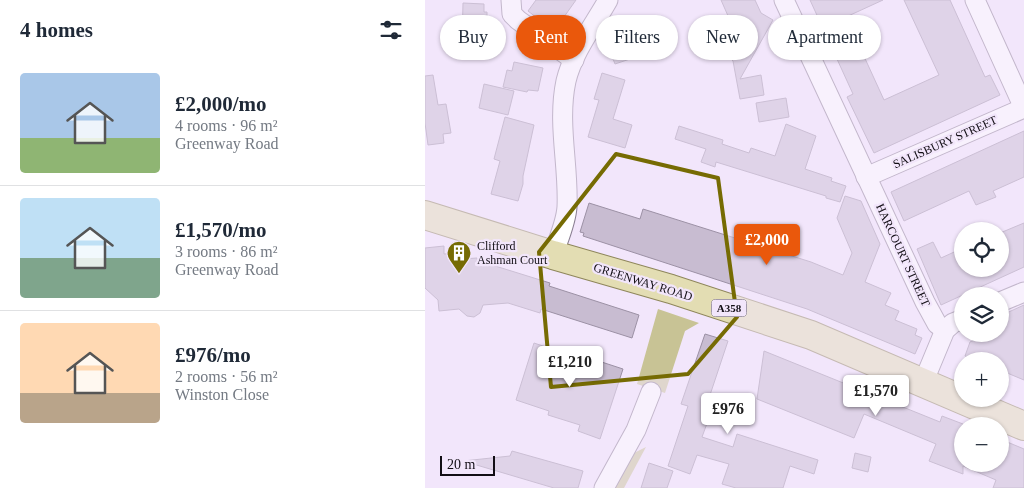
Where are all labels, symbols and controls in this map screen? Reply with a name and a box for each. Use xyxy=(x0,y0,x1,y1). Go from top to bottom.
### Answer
chip: Buy xyxy=(440,15,506,60)
chip: Rent xyxy=(516,15,586,60)
chip: Filters xyxy=(596,15,678,60)
chip: New xyxy=(688,15,758,60)
chip: Apartment xyxy=(768,15,881,60)
icon: filters xyxy=(377,16,405,44)
text: 4 homes xyxy=(20,18,93,42)
text: £2,000/mo xyxy=(175,92,267,116)
icon: home xyxy=(60,93,120,153)
street label: SALISBURY STREET xyxy=(891,112,1000,171)
text: 4 rooms · 96 m² xyxy=(175,117,278,134)
text: Greenway Road xyxy=(175,135,279,152)
street label: HARCOURT STREET xyxy=(873,201,933,309)
icon: home xyxy=(60,218,120,278)
text: £1,570/mo xyxy=(175,218,267,242)
map controls xyxy=(954,222,1009,472)
button: locate xyxy=(954,222,1009,277)
pin: £2,000 xyxy=(726,224,808,266)
text: £2,000 xyxy=(745,231,789,248)
place label: Clifford Ashman Court xyxy=(477,239,548,267)
building icon: Clifford Ashman Court xyxy=(446,240,472,274)
text: 3 rooms · 86 m² xyxy=(175,243,278,260)
street label: GREENWAY ROAD xyxy=(592,260,695,304)
text: Greenway Road xyxy=(175,261,279,278)
button: layers xyxy=(954,287,1009,342)
road number: A358 xyxy=(711,300,747,316)
icon: home xyxy=(60,343,120,403)
text: £976/mo xyxy=(175,343,251,367)
pin: £1,210 xyxy=(529,346,611,388)
button: + xyxy=(954,352,1009,407)
text: £1,210 xyxy=(548,353,592,370)
text: 2 rooms · 56 m² xyxy=(175,368,278,385)
pin: £1,570 xyxy=(835,374,917,417)
text: £1,570 xyxy=(854,382,898,399)
text: Winston Close xyxy=(175,386,269,403)
pin: £976 xyxy=(698,392,758,435)
text: £976 xyxy=(712,400,744,417)
button: − xyxy=(954,417,1009,472)
scale bar xyxy=(440,453,495,476)
text: 20 m xyxy=(447,457,475,472)

